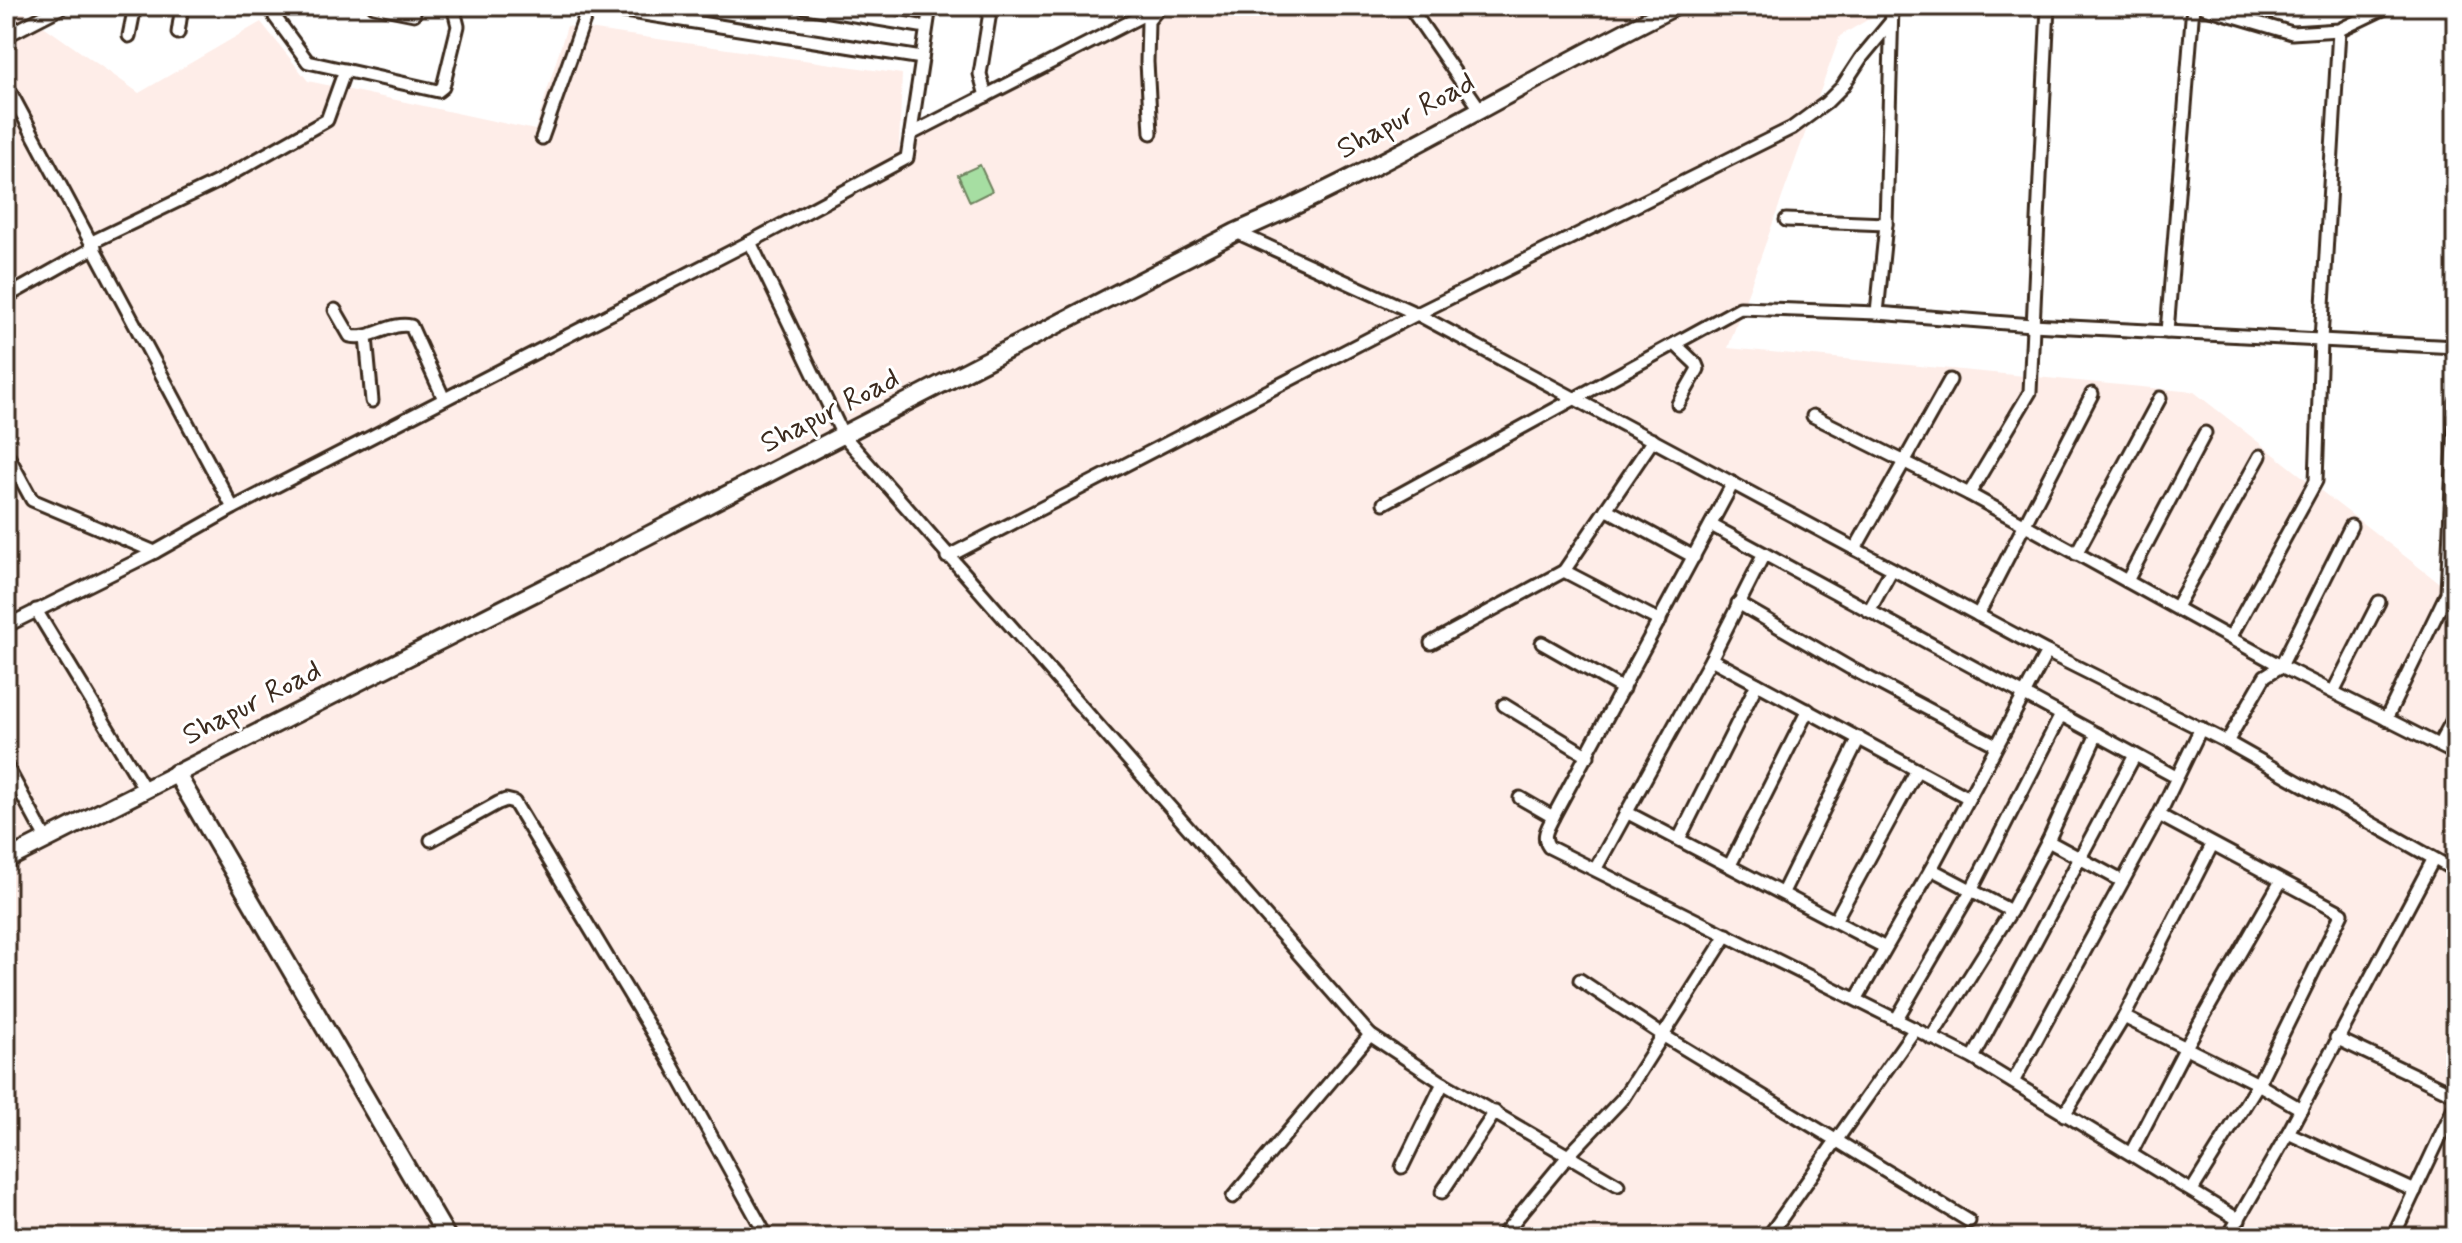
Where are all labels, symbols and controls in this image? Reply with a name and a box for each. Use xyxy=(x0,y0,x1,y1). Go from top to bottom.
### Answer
street label: Shapur Road xyxy=(1330,63,1482,169)
street label: Shapur Road xyxy=(754,359,906,463)
street label: Shapur Road xyxy=(176,651,328,755)

